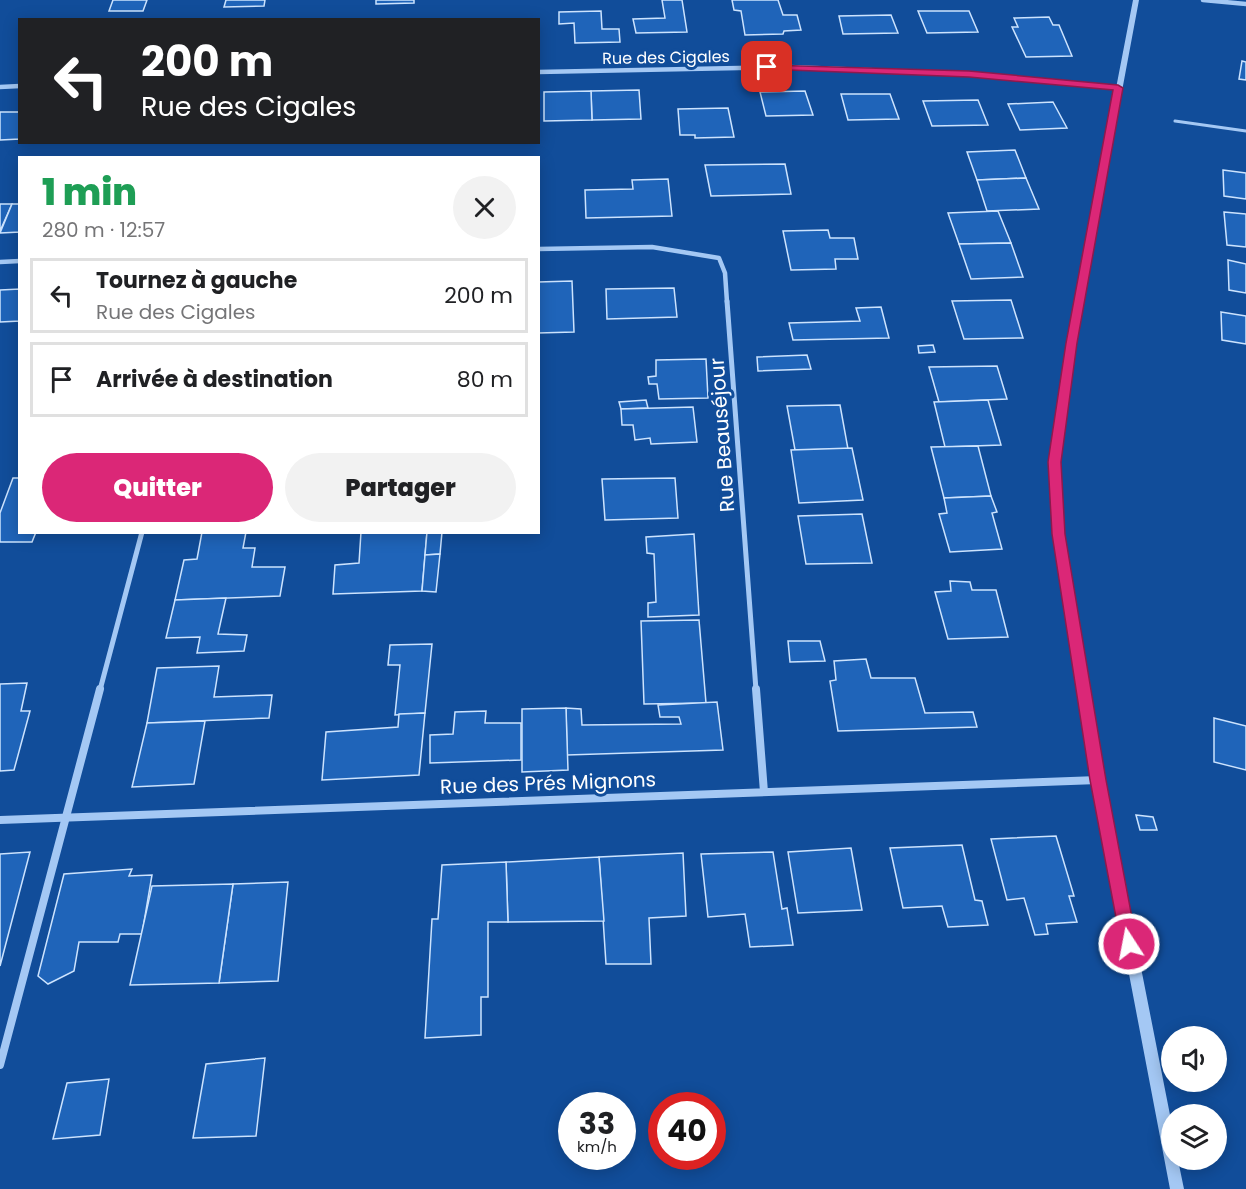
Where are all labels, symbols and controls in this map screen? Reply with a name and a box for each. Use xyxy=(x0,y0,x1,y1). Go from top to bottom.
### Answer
text: 200 m xyxy=(141,32,273,91)
pin xyxy=(741,41,792,92)
icon: left xyxy=(42,42,120,120)
street label: Rue des Cigales xyxy=(602,45,730,70)
icon: arrive xyxy=(750,50,783,83)
text: Rue des Cigales xyxy=(141,88,356,125)
text: 1 min xyxy=(42,167,137,218)
button: close xyxy=(453,176,516,239)
text: 280 m · 12:57 xyxy=(42,216,165,244)
text: Tournez à gauche xyxy=(96,265,297,296)
icon: left xyxy=(45,279,78,312)
text: 200 m xyxy=(444,280,513,311)
text: Rue des Cigales xyxy=(96,298,256,326)
street label: Rue Beauséjour xyxy=(703,357,741,513)
icon: arrive xyxy=(45,363,78,396)
text: Arrivée à destination xyxy=(96,364,333,395)
text: 80 m xyxy=(457,364,513,395)
button: Quitter xyxy=(42,453,273,522)
button: Partager xyxy=(285,453,516,522)
street label: Rue des Prés Mignons xyxy=(440,765,656,801)
position arrow xyxy=(1097,912,1161,976)
map controls xyxy=(1161,1026,1227,1170)
button: sound xyxy=(1161,1026,1227,1092)
speed limit sign: 40 xyxy=(648,1092,726,1170)
text: 33 xyxy=(579,1102,615,1145)
button: layers xyxy=(1161,1104,1227,1170)
text: km/h xyxy=(577,1136,617,1157)

